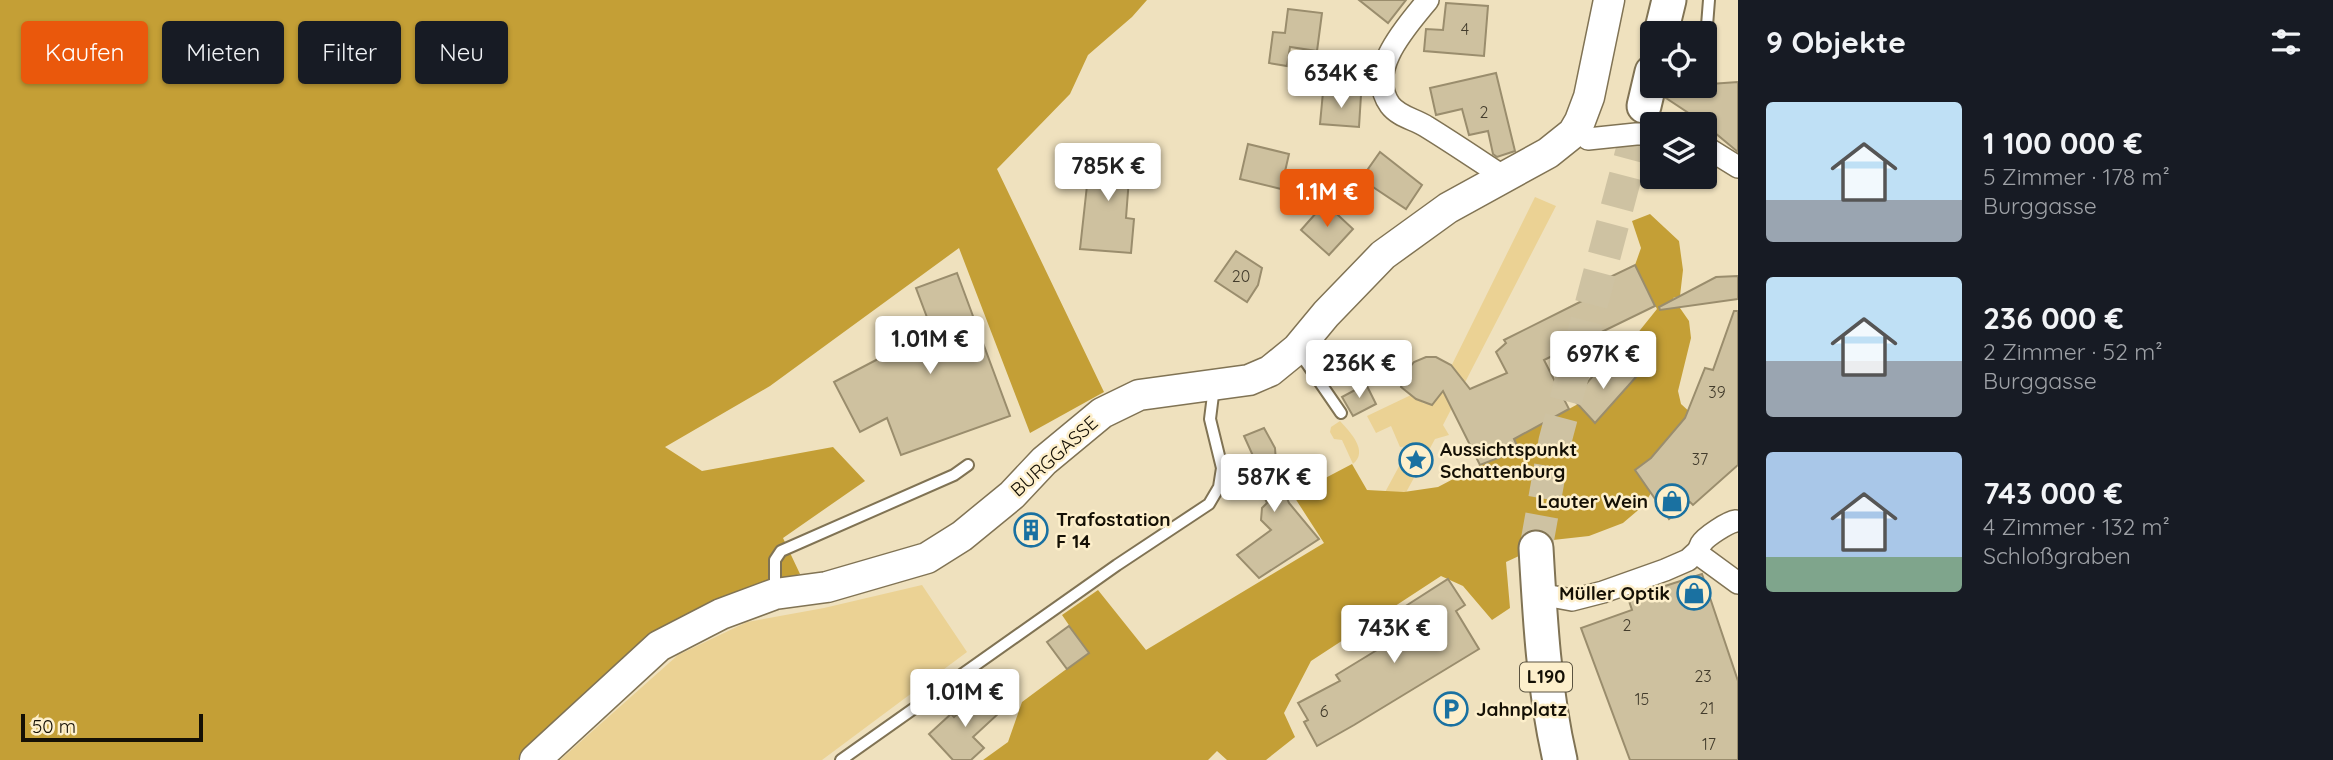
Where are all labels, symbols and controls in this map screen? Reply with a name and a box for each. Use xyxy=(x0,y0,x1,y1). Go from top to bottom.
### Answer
house number: 4 xyxy=(1461,19,1469,39)
chip: Kaufen xyxy=(21,21,148,84)
chip: Mieten xyxy=(162,21,284,84)
chip: Filter xyxy=(298,21,401,84)
chip: Neu xyxy=(415,21,508,84)
map controls xyxy=(1640,21,1717,189)
button: locate xyxy=(1640,21,1717,98)
text: 9 Objekte xyxy=(1766,23,1906,61)
icon: filters xyxy=(2267,23,2305,61)
pin: 634K € xyxy=(1284,50,1398,110)
text: 634K € xyxy=(1304,58,1378,87)
house number: 2 xyxy=(1480,102,1489,122)
button: layers xyxy=(1640,112,1717,189)
text: 1 100 000 € xyxy=(1983,124,2142,162)
icon: home xyxy=(1822,130,1906,214)
pin: 785K € xyxy=(1051,144,1165,203)
text: 785K € xyxy=(1071,151,1145,180)
text: 5 Zimmer · 178 m² xyxy=(1983,162,2170,191)
pin: 1.1M € xyxy=(1270,170,1384,229)
text: 1.1M € xyxy=(1296,177,1358,206)
text: Burggasse xyxy=(1983,191,2097,220)
house number: 20 xyxy=(1232,266,1250,286)
text: 236 000 € xyxy=(1983,299,2124,337)
icon: home xyxy=(1822,305,1906,389)
pin: 1.01M € xyxy=(865,316,995,376)
text: 1.01M € xyxy=(891,324,969,353)
pin: 697K € xyxy=(1546,332,1660,391)
text: 2 Zimmer · 52 m² xyxy=(1983,337,2162,366)
text: 697K € xyxy=(1566,339,1640,368)
pin: 236K € xyxy=(1302,340,1416,400)
text: 236K € xyxy=(1322,348,1396,377)
text: Burggasse xyxy=(1983,366,2097,395)
house number: 39 xyxy=(1708,382,1726,402)
street label: BURGGASSE xyxy=(1005,411,1103,501)
place label: Aussichtspunkt Schattenburg xyxy=(1440,437,1577,483)
place icon: Aussichtspunkt Schattenburg xyxy=(1397,441,1435,479)
house number: 37 xyxy=(1692,449,1708,469)
pin: 587K € xyxy=(1217,454,1331,514)
text: 587K € xyxy=(1237,462,1311,491)
text: 743 000 € xyxy=(1983,474,2123,512)
icon: home xyxy=(1822,480,1906,564)
shop icon: Lauter Wein xyxy=(1653,482,1691,520)
place label: Lauter Wein xyxy=(1537,489,1648,513)
place label: Trafostation F 14 xyxy=(1056,507,1171,553)
building icon: Trafostation F 14 xyxy=(1012,511,1050,549)
text: 4 Zimmer · 132 m² xyxy=(1983,512,2170,541)
text: Schloßgraben xyxy=(1983,541,2131,570)
shop icon: Müller Optik xyxy=(1675,574,1713,612)
place label: Müller Optik xyxy=(1559,581,1670,605)
pin: 743K € xyxy=(1337,606,1451,665)
text: 743K € xyxy=(1357,613,1431,642)
house number: 2 xyxy=(1623,615,1632,635)
road number: L190 xyxy=(1520,662,1572,692)
house number: 23 xyxy=(1694,666,1712,686)
pin: 1.01M € xyxy=(900,670,1030,729)
text: 1.01M € xyxy=(926,677,1004,706)
house number: 15 xyxy=(1635,689,1649,709)
parking icon: Jahnplatz xyxy=(1432,690,1470,728)
place label: Jahnplatz xyxy=(1476,697,1567,721)
house number: 21 xyxy=(1700,698,1714,718)
house number: 6 xyxy=(1320,701,1329,721)
scale bar xyxy=(21,711,203,743)
text: 50 m xyxy=(32,714,76,738)
house number: 17 xyxy=(1702,734,1716,754)

